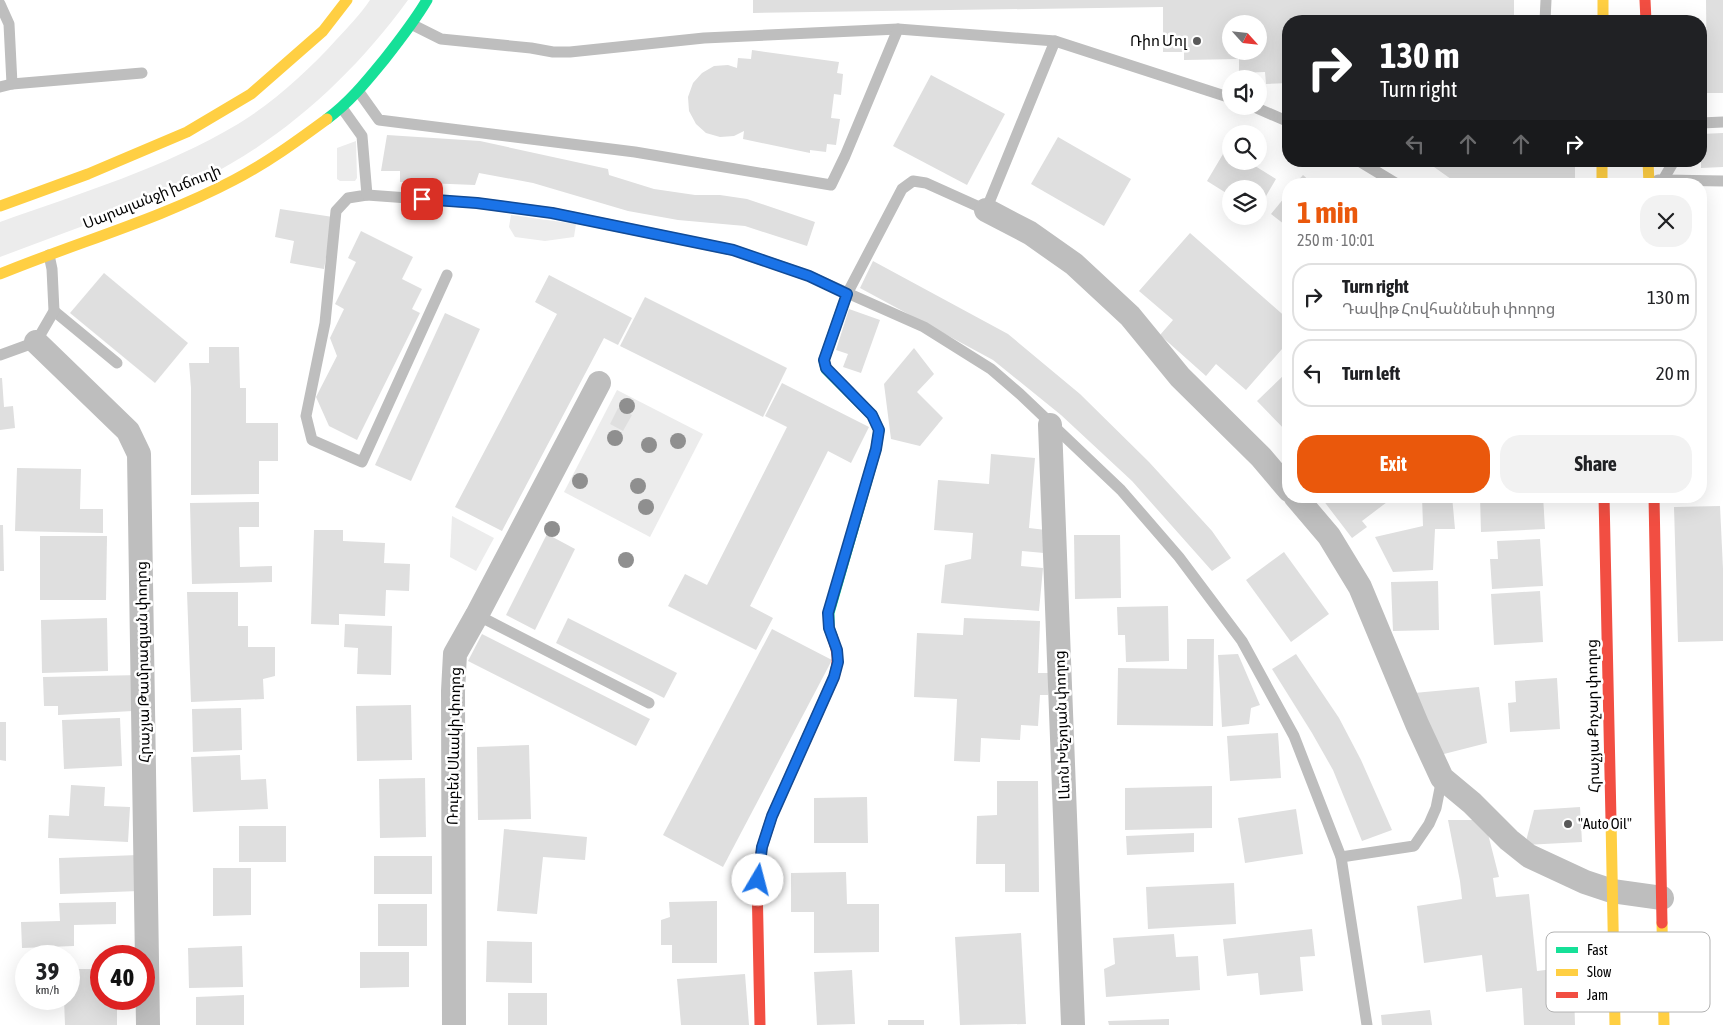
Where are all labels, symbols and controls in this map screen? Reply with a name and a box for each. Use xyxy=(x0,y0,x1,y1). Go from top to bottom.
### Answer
north arrow xyxy=(1222,15,1268,60)
map controls xyxy=(1222,15,1267,225)
place label: Ռիո Մոլ xyxy=(1130,32,1188,50)
marker: Ռիո Մոլ xyxy=(1191,35,1203,47)
icon: right xyxy=(1297,35,1362,100)
text: 130 m xyxy=(1380,35,1459,75)
button: sound xyxy=(1222,70,1267,115)
text: Turn right xyxy=(1380,76,1457,102)
button: search xyxy=(1222,125,1267,170)
icon: left xyxy=(1401,130,1429,158)
icon: ahead xyxy=(1454,130,1482,158)
icon: ahead xyxy=(1507,130,1535,158)
icon: right xyxy=(1560,130,1588,158)
street label: Սարալանջի խճուղի xyxy=(80,161,224,233)
pin xyxy=(401,178,443,220)
button: layers xyxy=(1222,180,1267,225)
icon: arrive xyxy=(408,185,436,213)
text: 1 min xyxy=(1297,195,1358,229)
button: close xyxy=(1640,195,1692,247)
text: 250 m · 10:01 xyxy=(1297,231,1375,249)
text: Turn right xyxy=(1342,275,1409,297)
icon: right xyxy=(1299,283,1327,311)
text: 130 m xyxy=(1647,286,1690,308)
text: Դավիթ Հովհաննեսի փողոց xyxy=(1342,299,1555,317)
icon: left xyxy=(1299,359,1327,387)
text: Turn left xyxy=(1342,362,1400,384)
text: 20 m xyxy=(1656,362,1690,384)
button: Exit xyxy=(1297,435,1490,493)
button: Share xyxy=(1500,435,1692,493)
street label: Հրաչյա Թամրազյան փողոց xyxy=(132,561,154,763)
street label: Հրաչյա Քոչար փողոց xyxy=(1583,639,1603,793)
street label: Լևոն Խեչոյան փողոց xyxy=(1050,650,1074,800)
street label: Ռուբեն Սևակի փողոց xyxy=(444,667,464,825)
place label: "Auto Oil" xyxy=(1578,815,1632,832)
marker: "Auto Oil" xyxy=(1562,818,1574,830)
position arrow xyxy=(731,853,783,905)
legend xyxy=(1546,932,1710,1012)
text: Fast xyxy=(1587,942,1608,958)
speed limit sign: 40 xyxy=(90,945,155,1010)
text: 39 xyxy=(36,957,59,985)
text: Slow xyxy=(1587,964,1612,980)
text: km/h xyxy=(36,983,59,997)
text: Jam xyxy=(1587,987,1608,1003)

